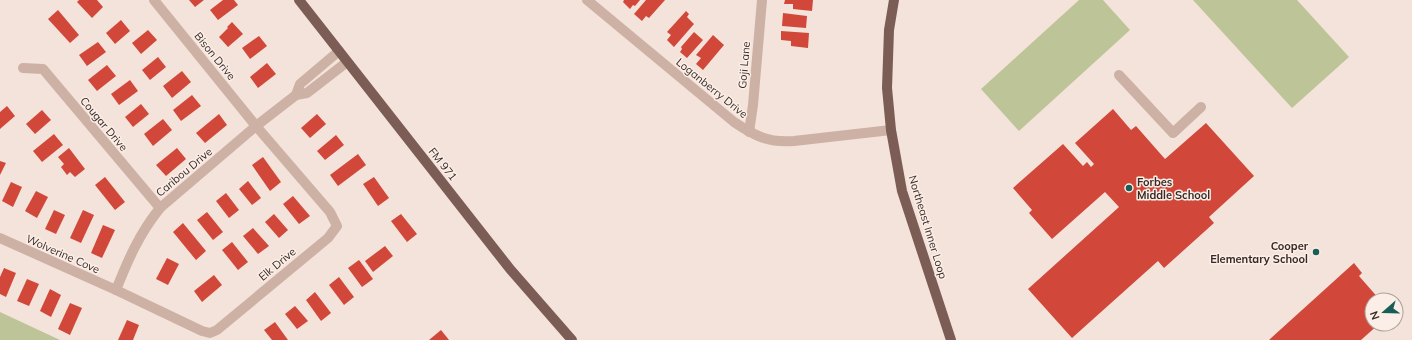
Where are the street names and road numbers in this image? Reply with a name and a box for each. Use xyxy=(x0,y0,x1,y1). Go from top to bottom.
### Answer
street label: Bison Drive xyxy=(191,29,239,83)
street label: Goji Lane xyxy=(735,41,753,89)
street label: Loganberry Drive xyxy=(673,55,751,121)
street label: Cougar Drive xyxy=(77,94,131,154)
street label: Caribou Drive xyxy=(153,144,215,200)
street label: FM 971 xyxy=(426,145,460,183)
street label: Northeast Inner Loop xyxy=(906,174,951,281)
street label: Wolverine Cove xyxy=(24,231,102,277)
street label: Elk Drive xyxy=(256,244,298,284)

